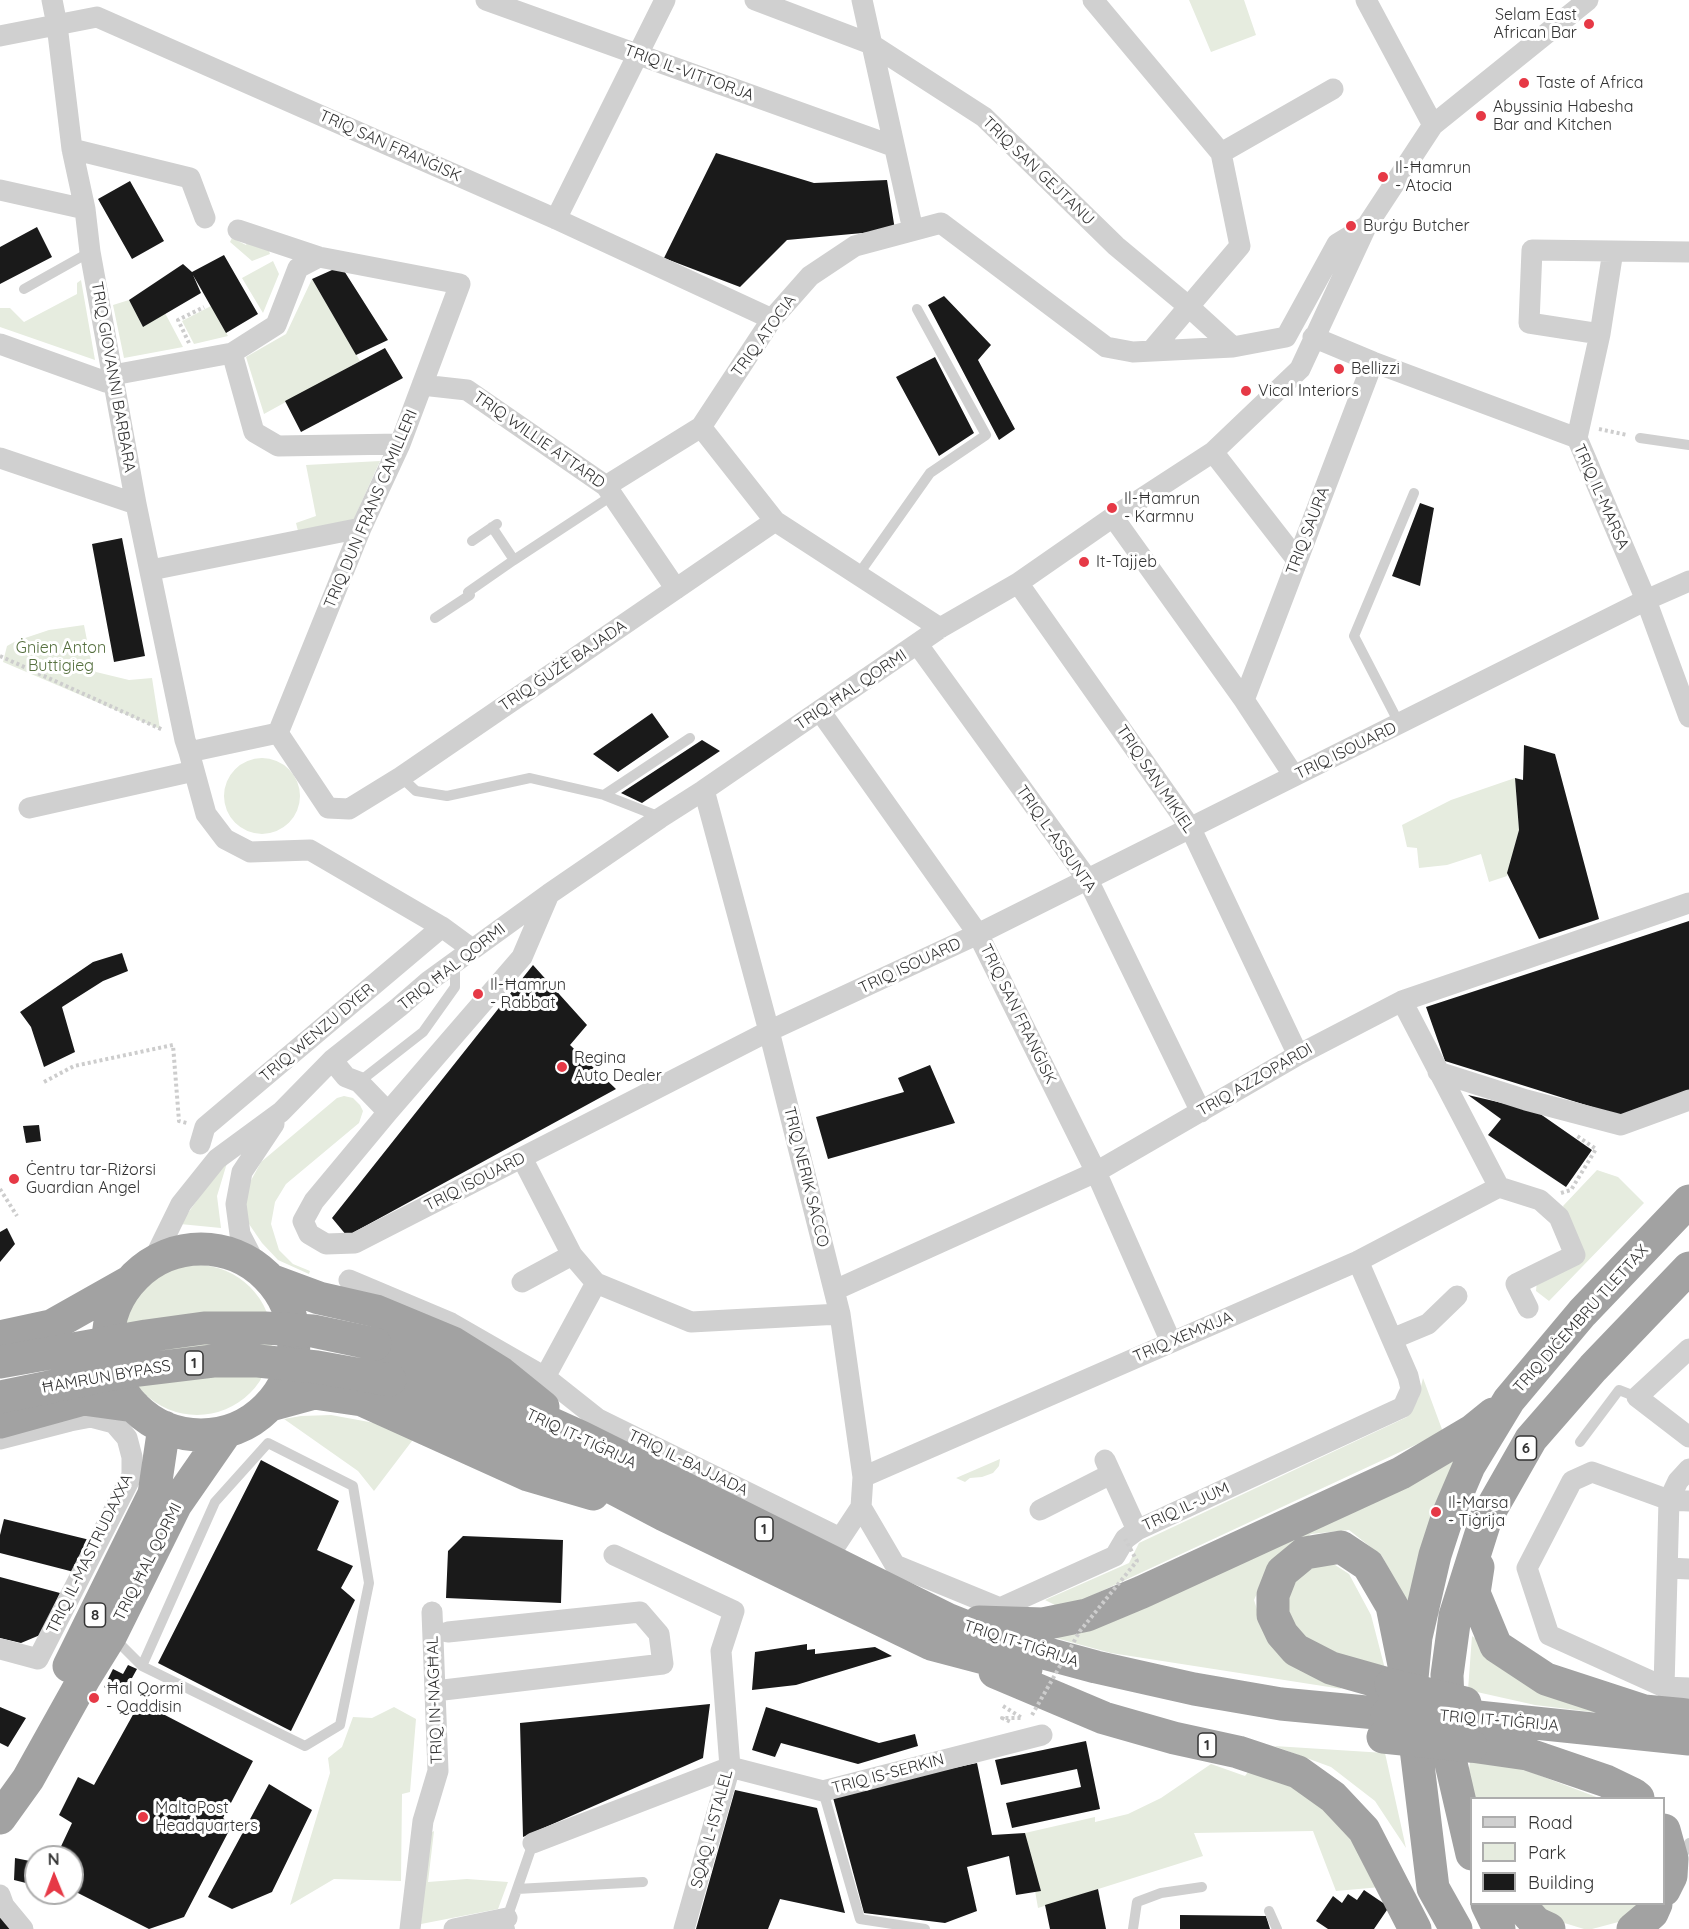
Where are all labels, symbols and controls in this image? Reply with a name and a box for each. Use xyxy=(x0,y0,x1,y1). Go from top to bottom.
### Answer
place label: Selam East African Bar xyxy=(1493,5,1577,43)
marker: Selam East African Bar xyxy=(1582,17,1596,31)
street label: TRIQ IL-VITTORJA xyxy=(622,41,756,105)
place label: Taste of Africa xyxy=(1536,73,1643,93)
marker: Taste of Africa xyxy=(1517,76,1531,90)
place label: Abyssinia Habesha Bar and Kitchen xyxy=(1493,97,1633,135)
street label: TRIQ SAN FRANĠISK xyxy=(316,106,464,186)
marker: Abyssinia Habesha Bar and Kitchen xyxy=(1474,109,1488,123)
street label: TRIQ SAN GEJTANU xyxy=(978,113,1098,229)
place label: Il-Ħamrun - Atocia xyxy=(1395,158,1471,196)
marker: Il-Ħamrun - Atocia xyxy=(1376,170,1390,184)
place label: Burġu Butcher xyxy=(1363,216,1470,236)
marker: Burġu Butcher xyxy=(1344,219,1358,233)
street label: TRIQ GIOVANNI BARBARA xyxy=(87,280,139,474)
street label: TRIQ ATOCIA xyxy=(728,291,800,381)
place label: Bellizzi xyxy=(1351,359,1400,379)
marker: Bellizzi xyxy=(1332,362,1346,376)
place label: Vical Interiors xyxy=(1258,381,1359,401)
marker: Vical Interiors xyxy=(1239,384,1253,398)
street label: TRIQ WILLIE ATTARD xyxy=(470,387,608,493)
street label: TRIQ DUN FRANS CAMILLERI xyxy=(320,407,422,611)
street label: TRIQ IL-MARSA xyxy=(1569,441,1633,553)
street label: TRIQ SAURA xyxy=(1282,484,1334,578)
place label: Il-Ħamrun - Karmnu xyxy=(1124,489,1200,527)
marker: Il-Ħamrun - Karmnu xyxy=(1105,501,1119,515)
place label: It-Tajjeb xyxy=(1096,552,1157,572)
marker: It-Tajjeb xyxy=(1077,555,1091,569)
street label: TRIQ ĠUŻÈ BAJADA xyxy=(496,616,630,716)
park label: Ġnien Anton Buttigieg xyxy=(16,638,106,676)
street label: TRIQ ĦAL QORMI xyxy=(792,646,910,734)
street label: TRIQ ISOUARD xyxy=(1292,718,1400,784)
street label: TRIQ SAN MIKIEL xyxy=(1112,721,1198,837)
street label: TRIQ L-ASSUNTA xyxy=(1012,782,1100,896)
street label: TRIQ ĦAL QORMI xyxy=(395,919,509,1015)
street label: TRIQ ISOUARD xyxy=(856,934,964,998)
street label: TRIQ SAN FRANĠISK xyxy=(976,941,1060,1087)
place label: Il-Ħamrun - Rabbat xyxy=(490,975,566,1013)
street label: TRIQ WENZU DYER xyxy=(256,980,378,1086)
marker: Il-Ħamrun - Rabbat xyxy=(471,987,485,1001)
street label: TRIQ AZZOPARDI xyxy=(1194,1039,1316,1121)
place label: Regina Auto Dealer xyxy=(574,1048,662,1086)
marker: Regina Auto Dealer xyxy=(555,1060,569,1074)
street label: TRIQ NERIK SACCO xyxy=(779,1105,833,1249)
street label: TRIQ ISOUARD xyxy=(422,1148,528,1216)
place label: Ċentru tar-Riżorsi Guardian Angel xyxy=(26,1160,156,1198)
marker: Ċentru tar-Riżorsi Guardian Angel xyxy=(7,1172,21,1186)
street label: TRIQ DIĊEMBRU TLETTAX xyxy=(1509,1241,1653,1397)
street label: TRIQ XEMXIJA xyxy=(1130,1307,1236,1367)
road number: 1 xyxy=(185,1351,203,1375)
street label: ĦAMRUN BYPASS xyxy=(40,1356,172,1398)
street label: TRIQ IT-TIĠRIJA xyxy=(523,1405,639,1473)
street label: TRIQ IL-BAJJADA xyxy=(625,1426,751,1500)
road number: 6 xyxy=(1516,1436,1537,1460)
street label: TRIQ IL-MASTRUDAXXA xyxy=(43,1471,137,1637)
street label: TRIQ IL-JUM xyxy=(1139,1479,1233,1535)
place label: Il-Marsa - Tiġrija xyxy=(1448,1493,1508,1531)
street label: TRIQ ĦAL QORMI xyxy=(110,1500,186,1624)
marker: Il-Marsa - Tiġrija xyxy=(1429,1505,1443,1519)
road number: 1 xyxy=(755,1517,773,1541)
road number: 8 xyxy=(84,1603,106,1627)
street label: TRIQ IT-TIĠRIJA xyxy=(961,1616,1081,1672)
street label: TRIQ IN-NAGĦAL xyxy=(423,1636,447,1764)
place label: Ħal Qormi - Qaddisin xyxy=(106,1679,183,1717)
marker: Ħal Qormi - Qaddisin xyxy=(87,1691,101,1705)
street label: TRIQ IT-TIĠRIJA xyxy=(1438,1706,1560,1736)
road number: 1 xyxy=(1198,1733,1216,1757)
street label: TRIQ IS-SERKIN xyxy=(830,1750,946,1798)
street label: SQAQ L-ISTALEL xyxy=(687,1768,737,1890)
legend xyxy=(1470,1797,1665,1905)
place label: MaltaPost Headquarters xyxy=(155,1798,258,1836)
marker: MaltaPost Headquarters xyxy=(136,1810,150,1824)
text: Road xyxy=(1528,1811,1573,1834)
text: Park xyxy=(1528,1841,1566,1864)
north arrow xyxy=(24,1845,84,1905)
text: N xyxy=(48,1849,60,1869)
text: Building xyxy=(1528,1871,1594,1894)

